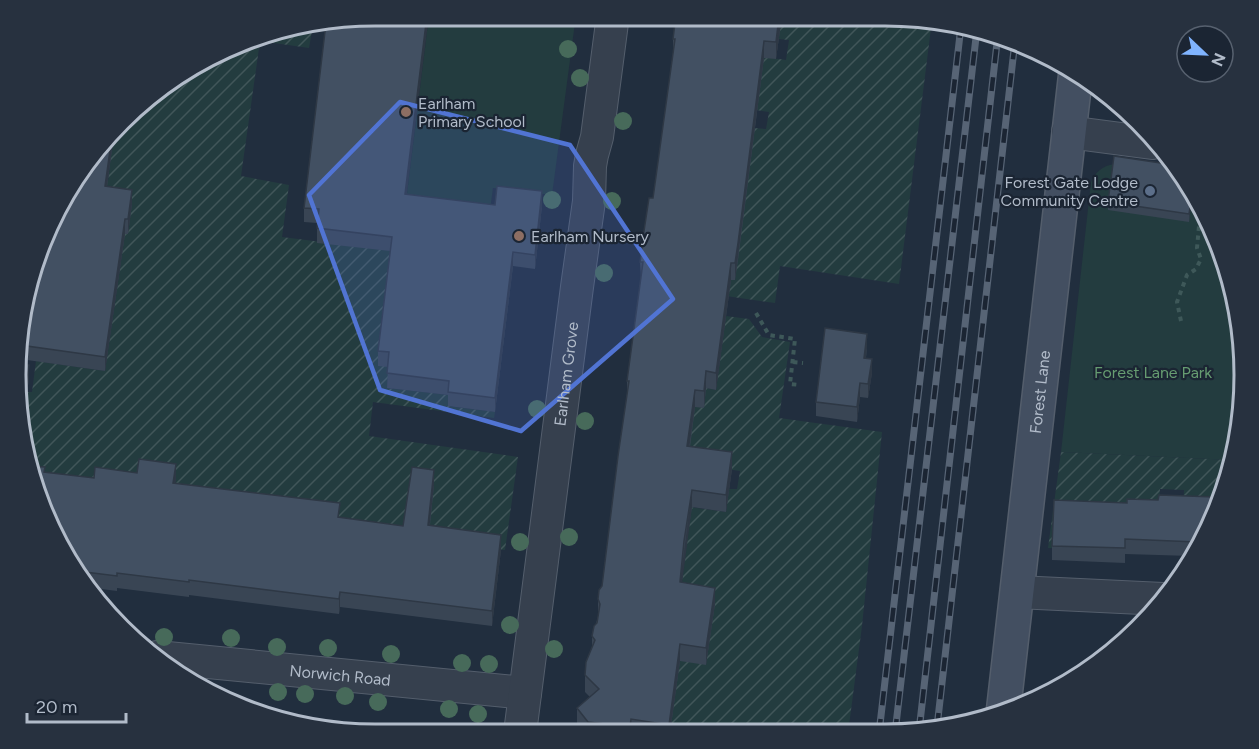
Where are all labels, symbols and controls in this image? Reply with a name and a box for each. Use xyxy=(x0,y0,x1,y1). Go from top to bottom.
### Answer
north arrow xyxy=(1175,24,1235,84)
text: N xyxy=(1207,50,1230,69)
place label: Earlham Primary School xyxy=(418,94,525,131)
marker: Earlham Primary School xyxy=(399,105,413,119)
place label: Forest Gate Lodge Community Centre xyxy=(1001,173,1138,210)
marker: Forest Gate Lodge Community Centre xyxy=(1143,184,1157,198)
place label: Earlham Nursery xyxy=(531,227,650,246)
marker: Earlham Nursery xyxy=(512,229,526,243)
street label: Earlham Grove xyxy=(550,321,582,427)
street label: Forest Lane xyxy=(1026,349,1054,435)
park label: Forest Lane Park xyxy=(1094,363,1212,382)
street label: Norwich Road xyxy=(289,661,392,690)
scale bar xyxy=(27,686,126,724)
text: 20 m xyxy=(36,696,77,718)

